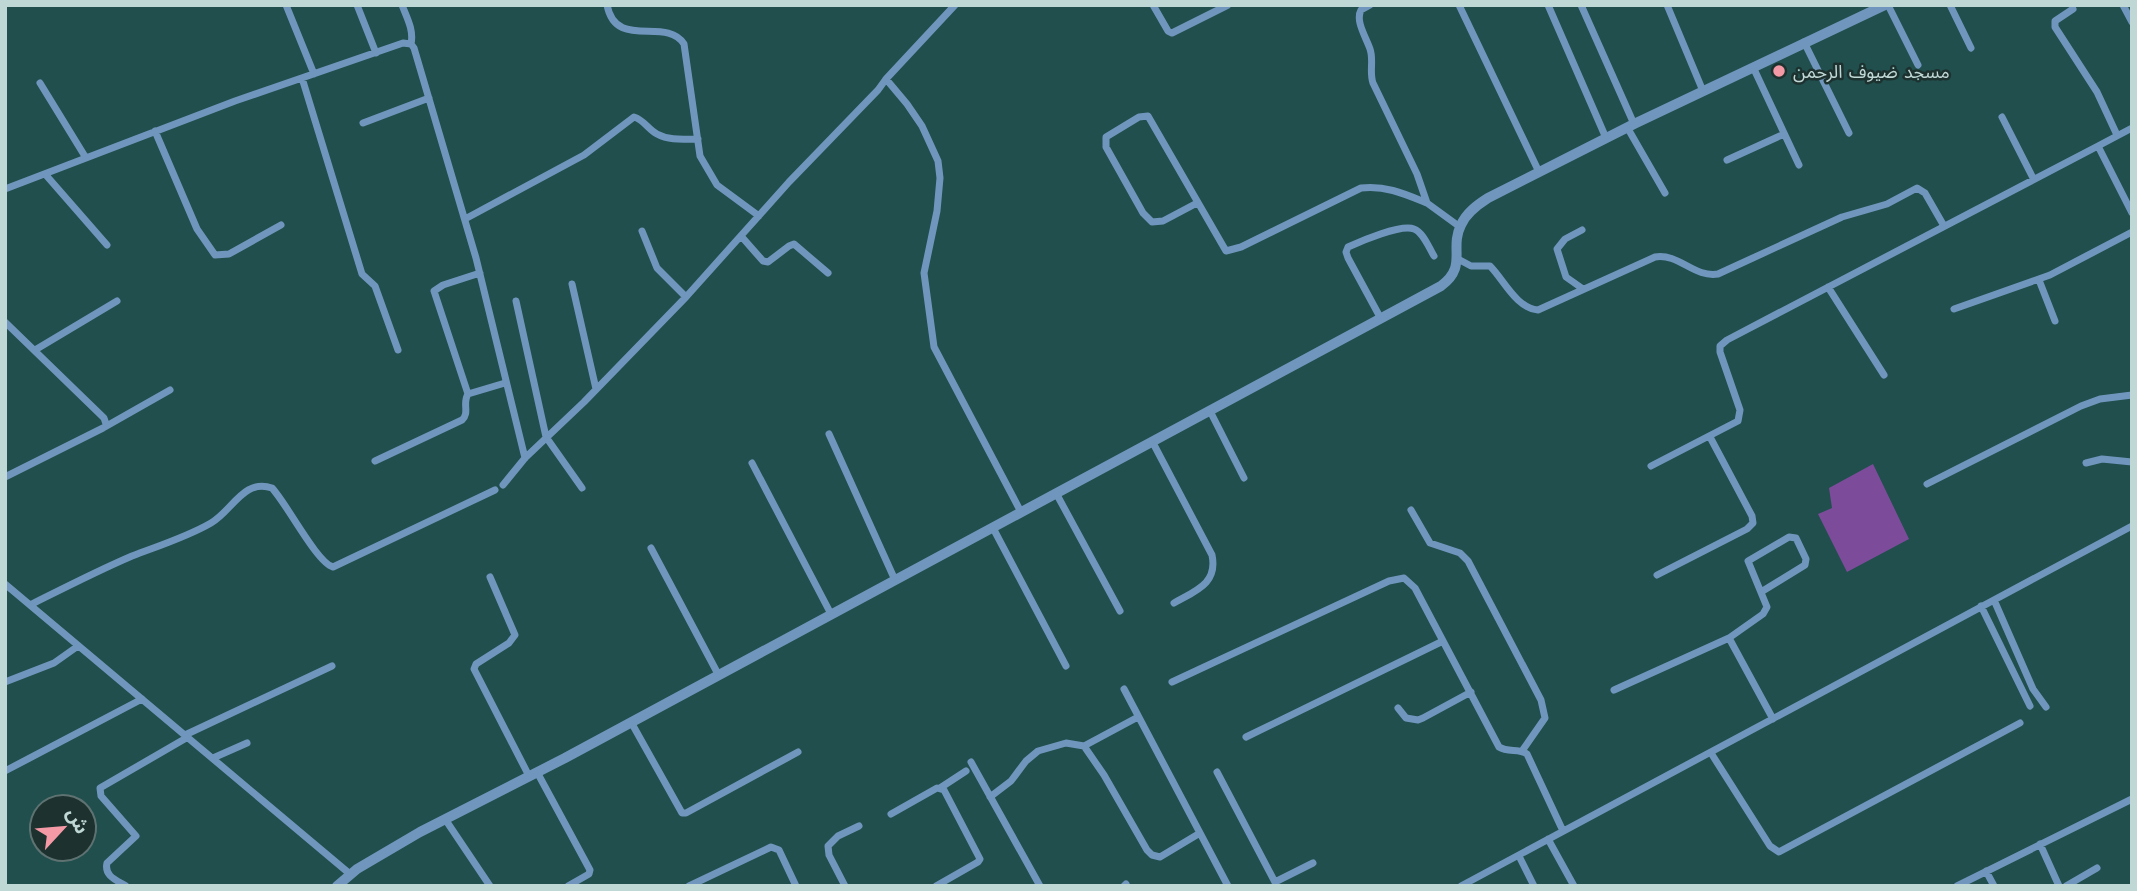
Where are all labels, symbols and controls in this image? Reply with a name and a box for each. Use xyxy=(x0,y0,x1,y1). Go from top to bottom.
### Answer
place label: مسجد ضيوف الرحمن xyxy=(1793,61,1950,83)
marker: مسجد ضيوف الرحمن xyxy=(1771,63,1787,79)
north arrow xyxy=(28,793,98,863)
text: ش xyxy=(62,804,94,838)

